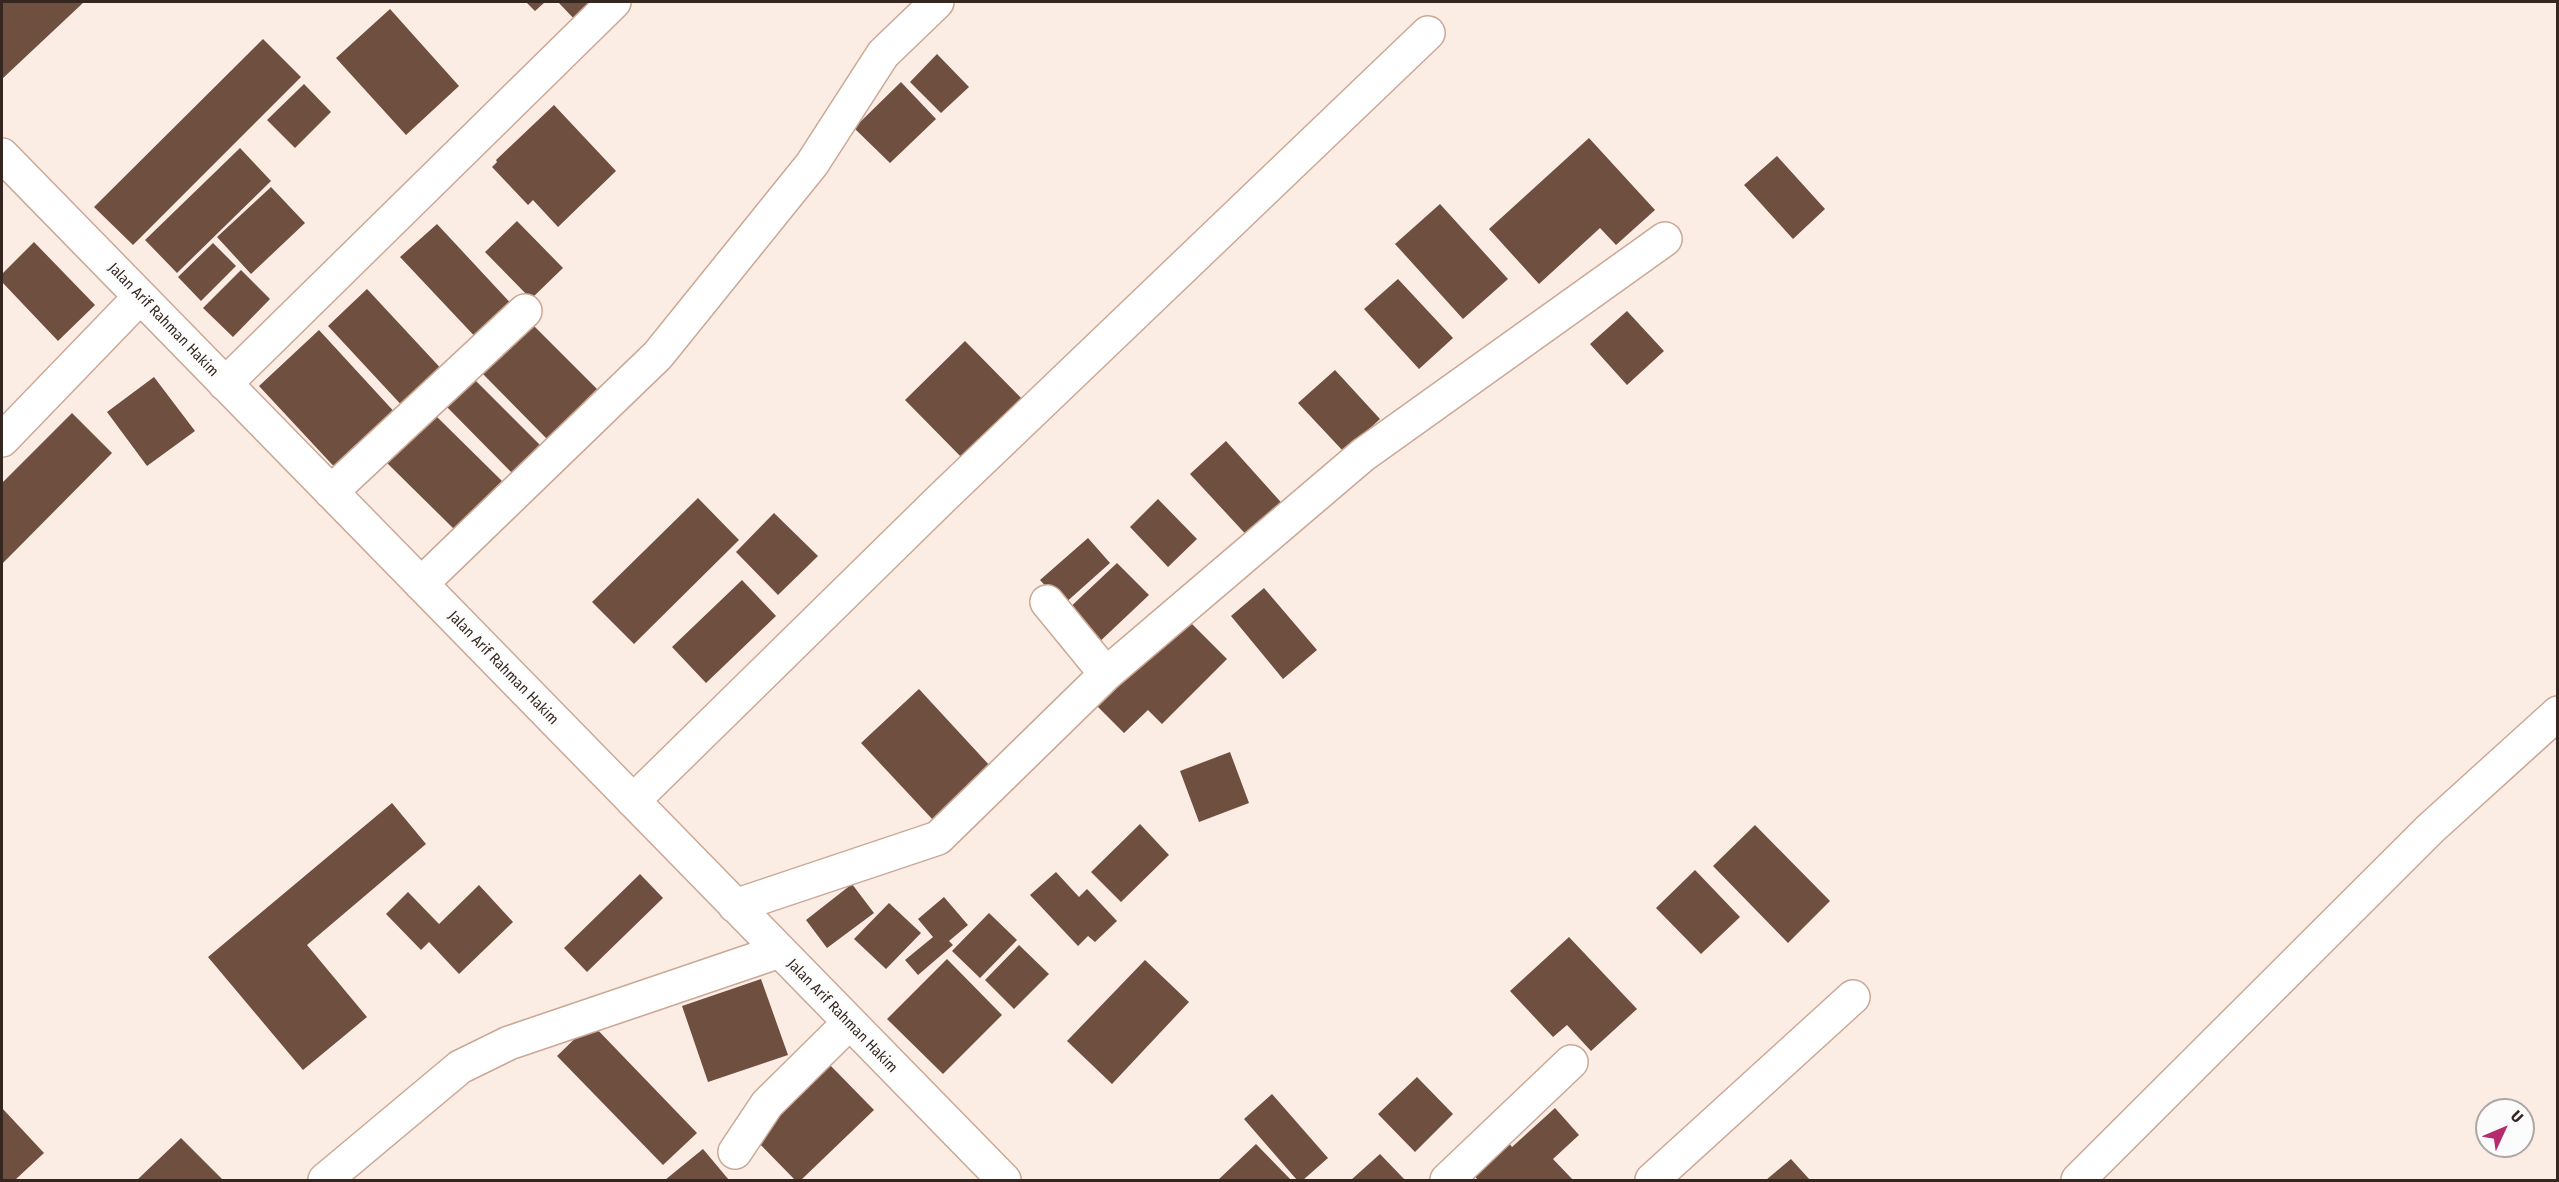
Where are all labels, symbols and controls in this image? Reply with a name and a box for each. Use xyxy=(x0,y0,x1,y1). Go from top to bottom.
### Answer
street label: Jalan Arif Rahman Hakim xyxy=(104,259,222,381)
street label: Jalan Arif Rahman Hakim xyxy=(444,607,562,729)
street label: Jalan Arif Rahman Hakim xyxy=(783,955,901,1077)
north arrow xyxy=(2475,1098,2535,1158)
text: U xyxy=(2507,1107,2527,1127)

